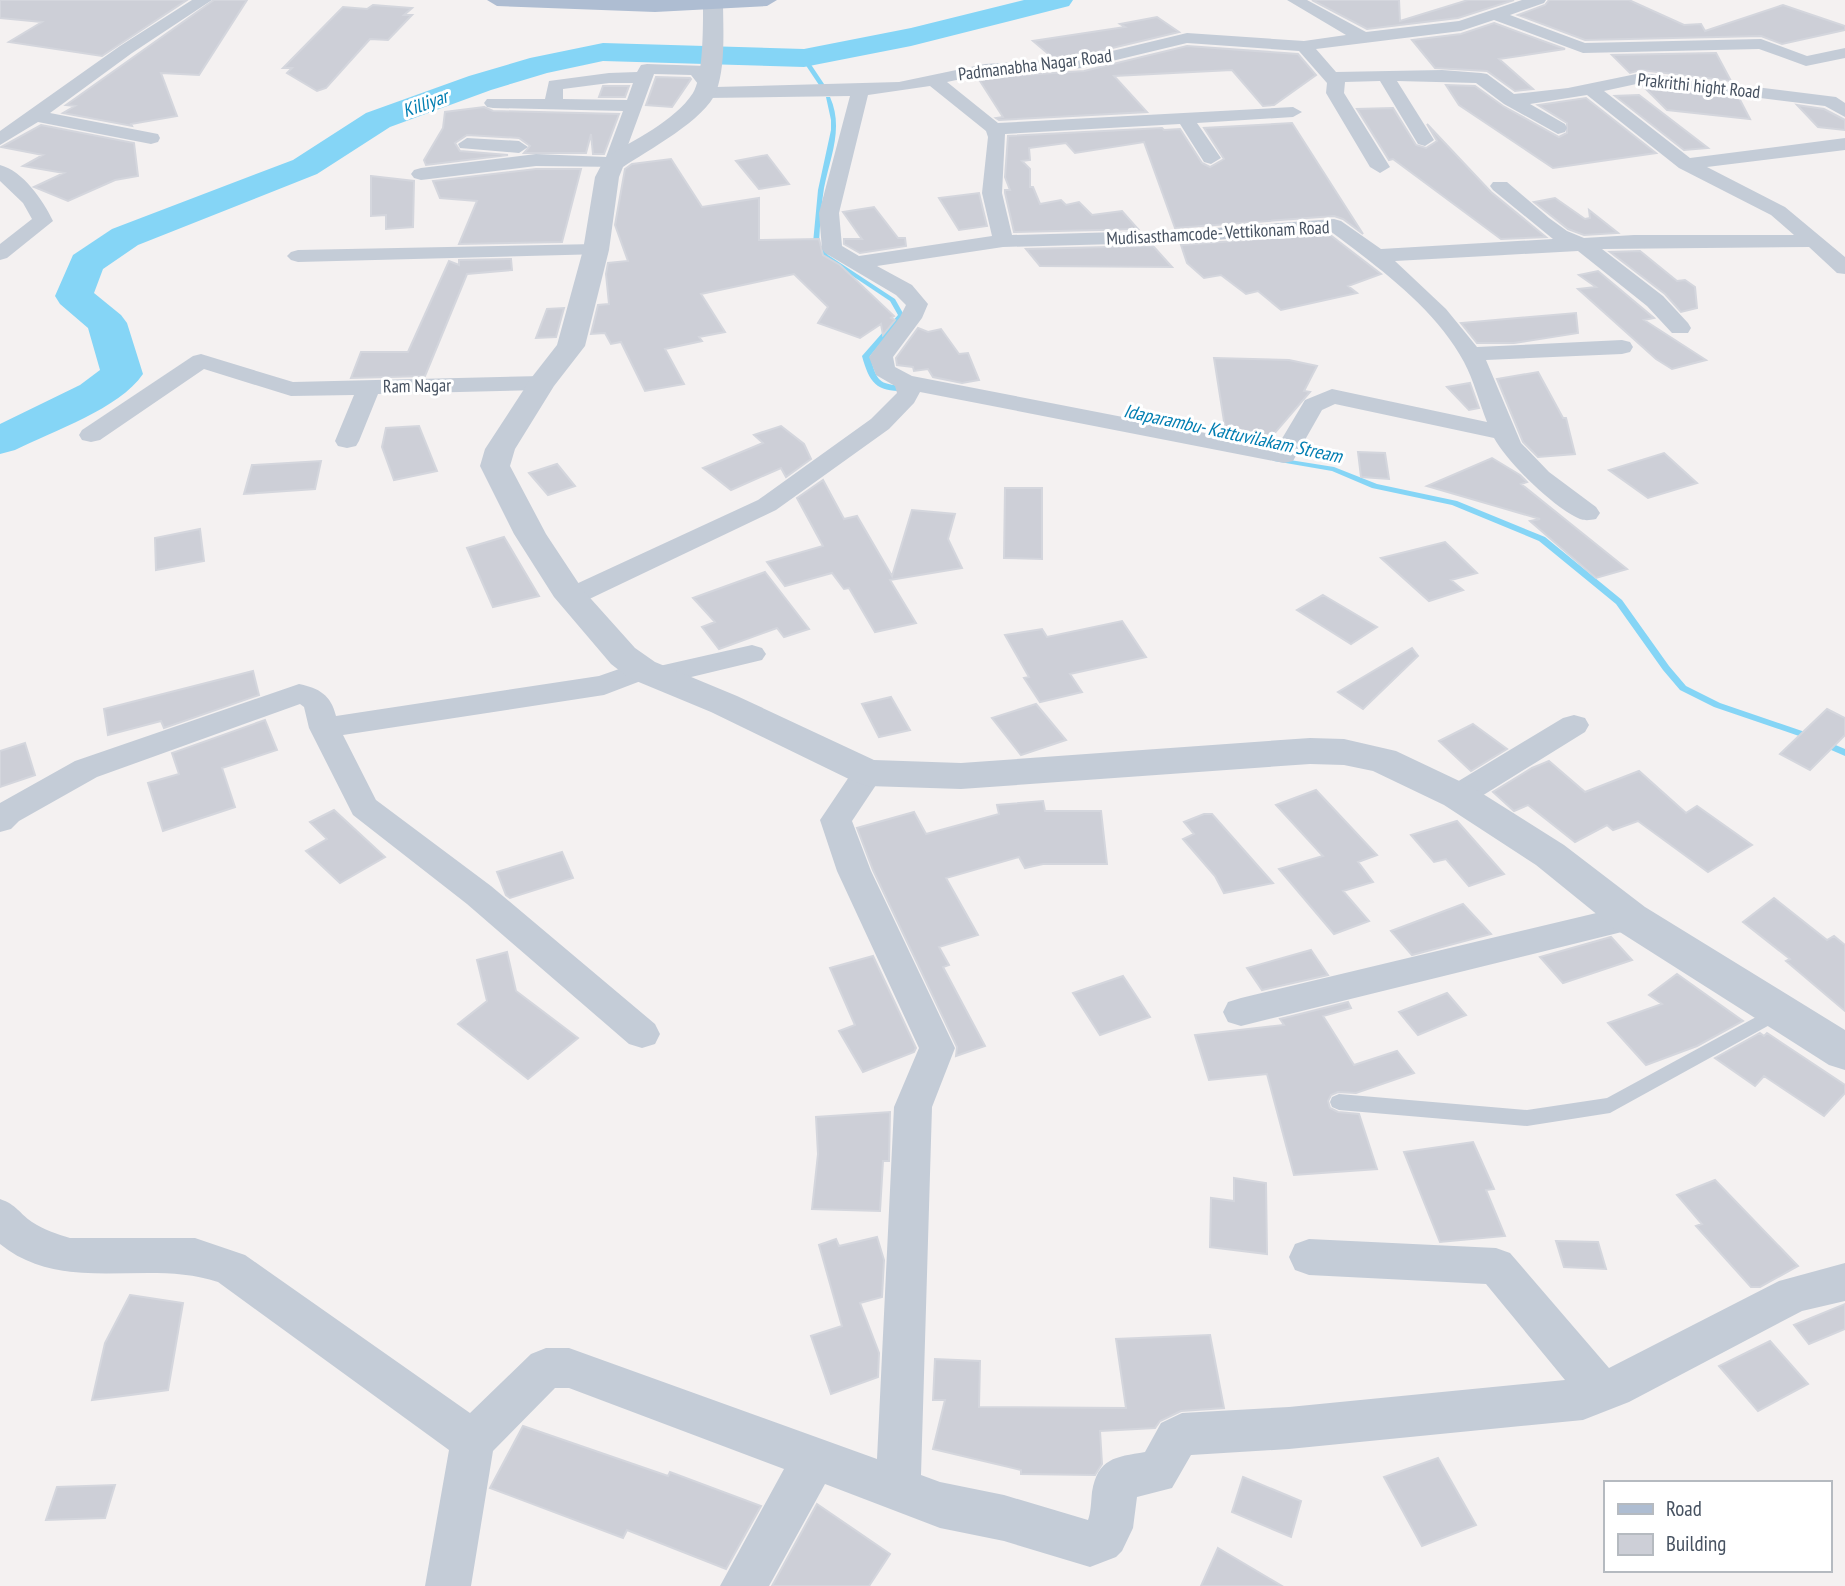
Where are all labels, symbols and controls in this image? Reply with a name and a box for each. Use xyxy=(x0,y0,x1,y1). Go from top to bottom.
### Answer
street label: Padmanabha Nagar Road xyxy=(957,44,1113,85)
street label: Prakrithi hight Road xyxy=(1637,68,1762,103)
water label: Killiyar xyxy=(399,83,454,122)
street label: Mudisasthamcode- Vettikonam Road xyxy=(1106,215,1330,250)
street label: Ram Nagar xyxy=(383,373,451,398)
water label: Idaparambu- Kattuvilakam Stream xyxy=(1122,398,1346,468)
legend xyxy=(1604,1481,1831,1572)
text: Road xyxy=(1666,1495,1702,1522)
text: Building xyxy=(1666,1530,1726,1557)

